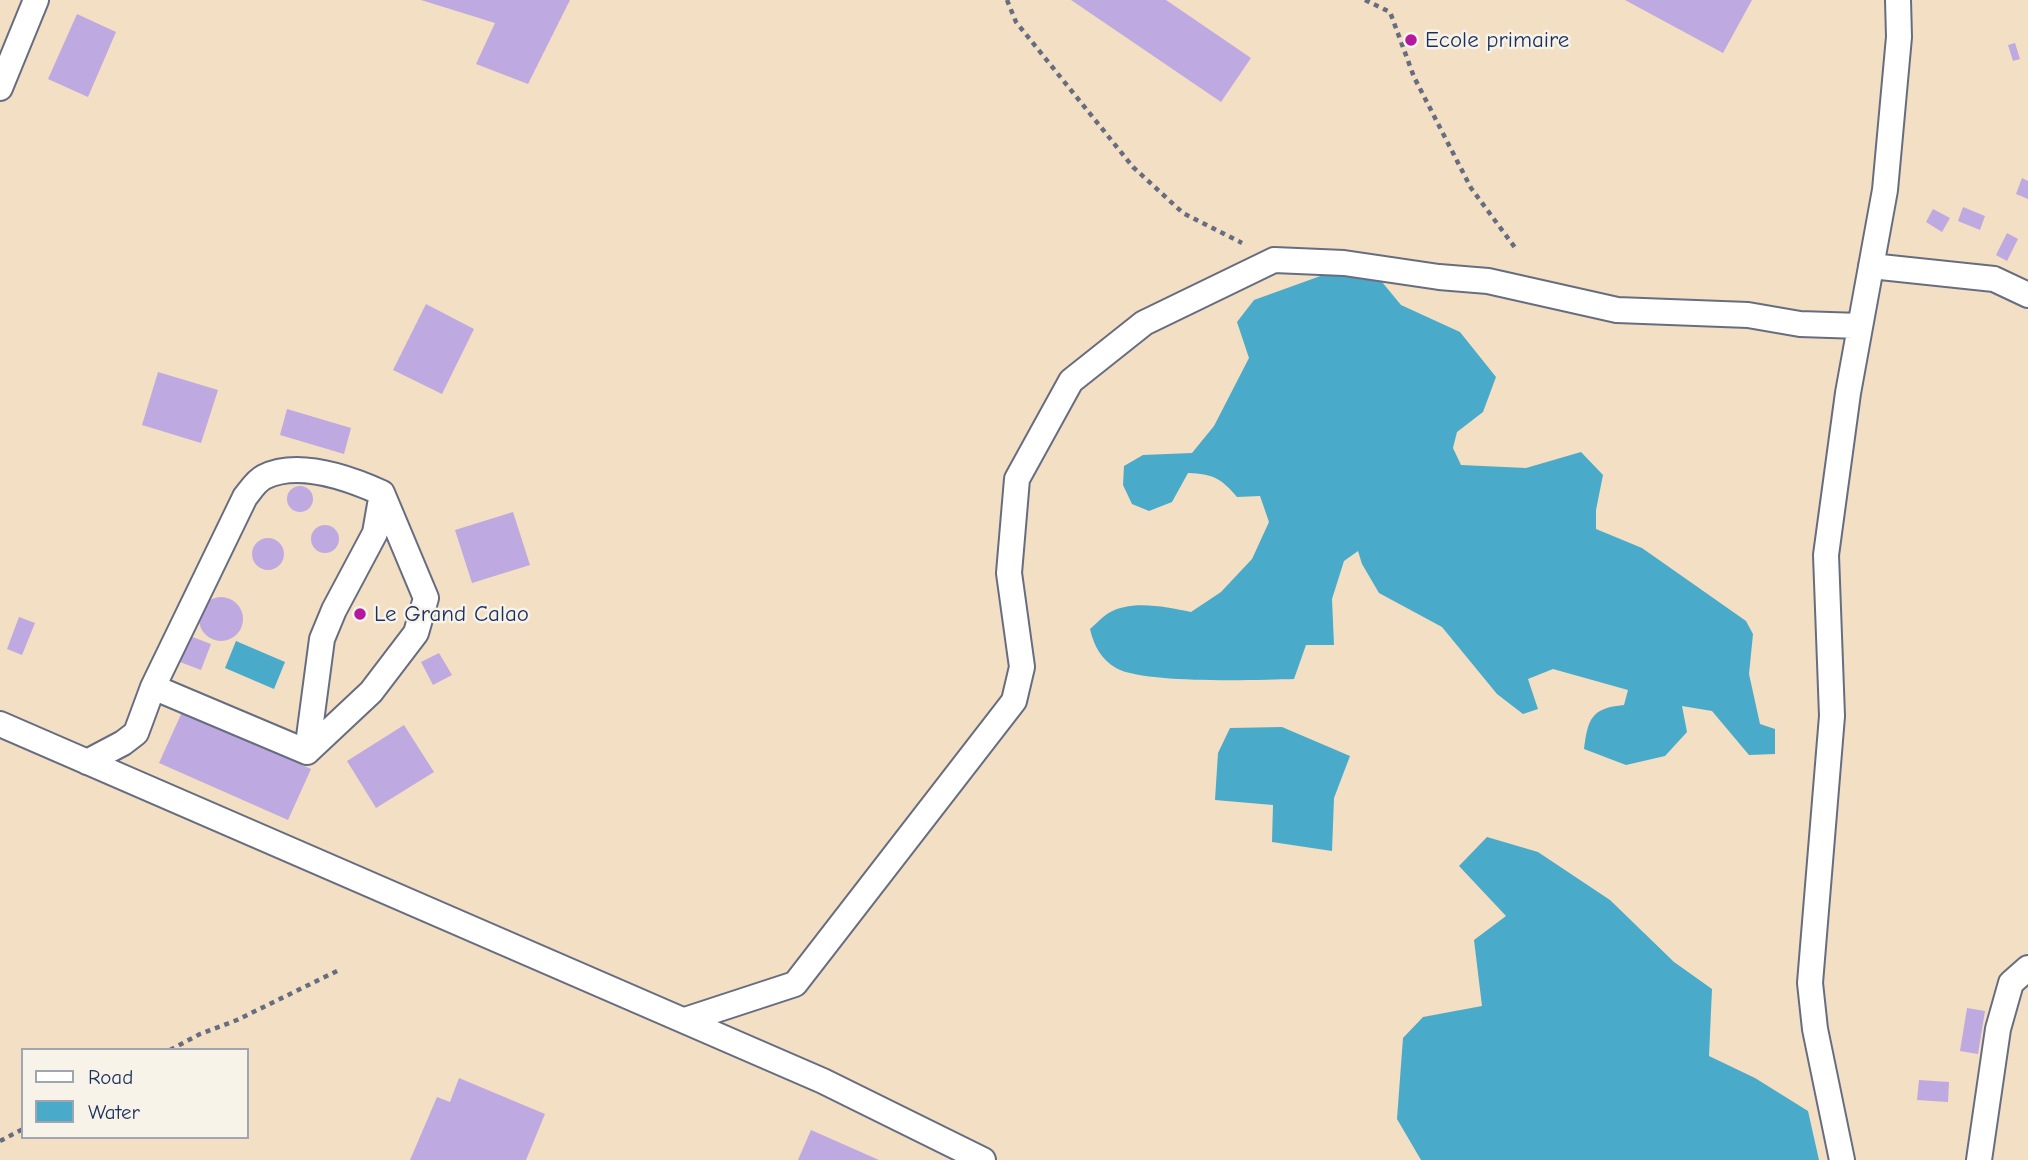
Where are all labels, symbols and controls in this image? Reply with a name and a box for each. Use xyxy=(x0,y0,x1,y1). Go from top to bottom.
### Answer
place label: Ecole primaire xyxy=(1425,26,1569,54)
marker: Ecole primaire xyxy=(1403,32,1419,48)
place label: Le Grand Calao xyxy=(374,600,529,628)
marker: Le Grand Calao xyxy=(352,606,368,622)
legend xyxy=(21,1048,248,1139)
text: Road xyxy=(88,1065,133,1089)
text: Water xyxy=(88,1100,140,1124)

